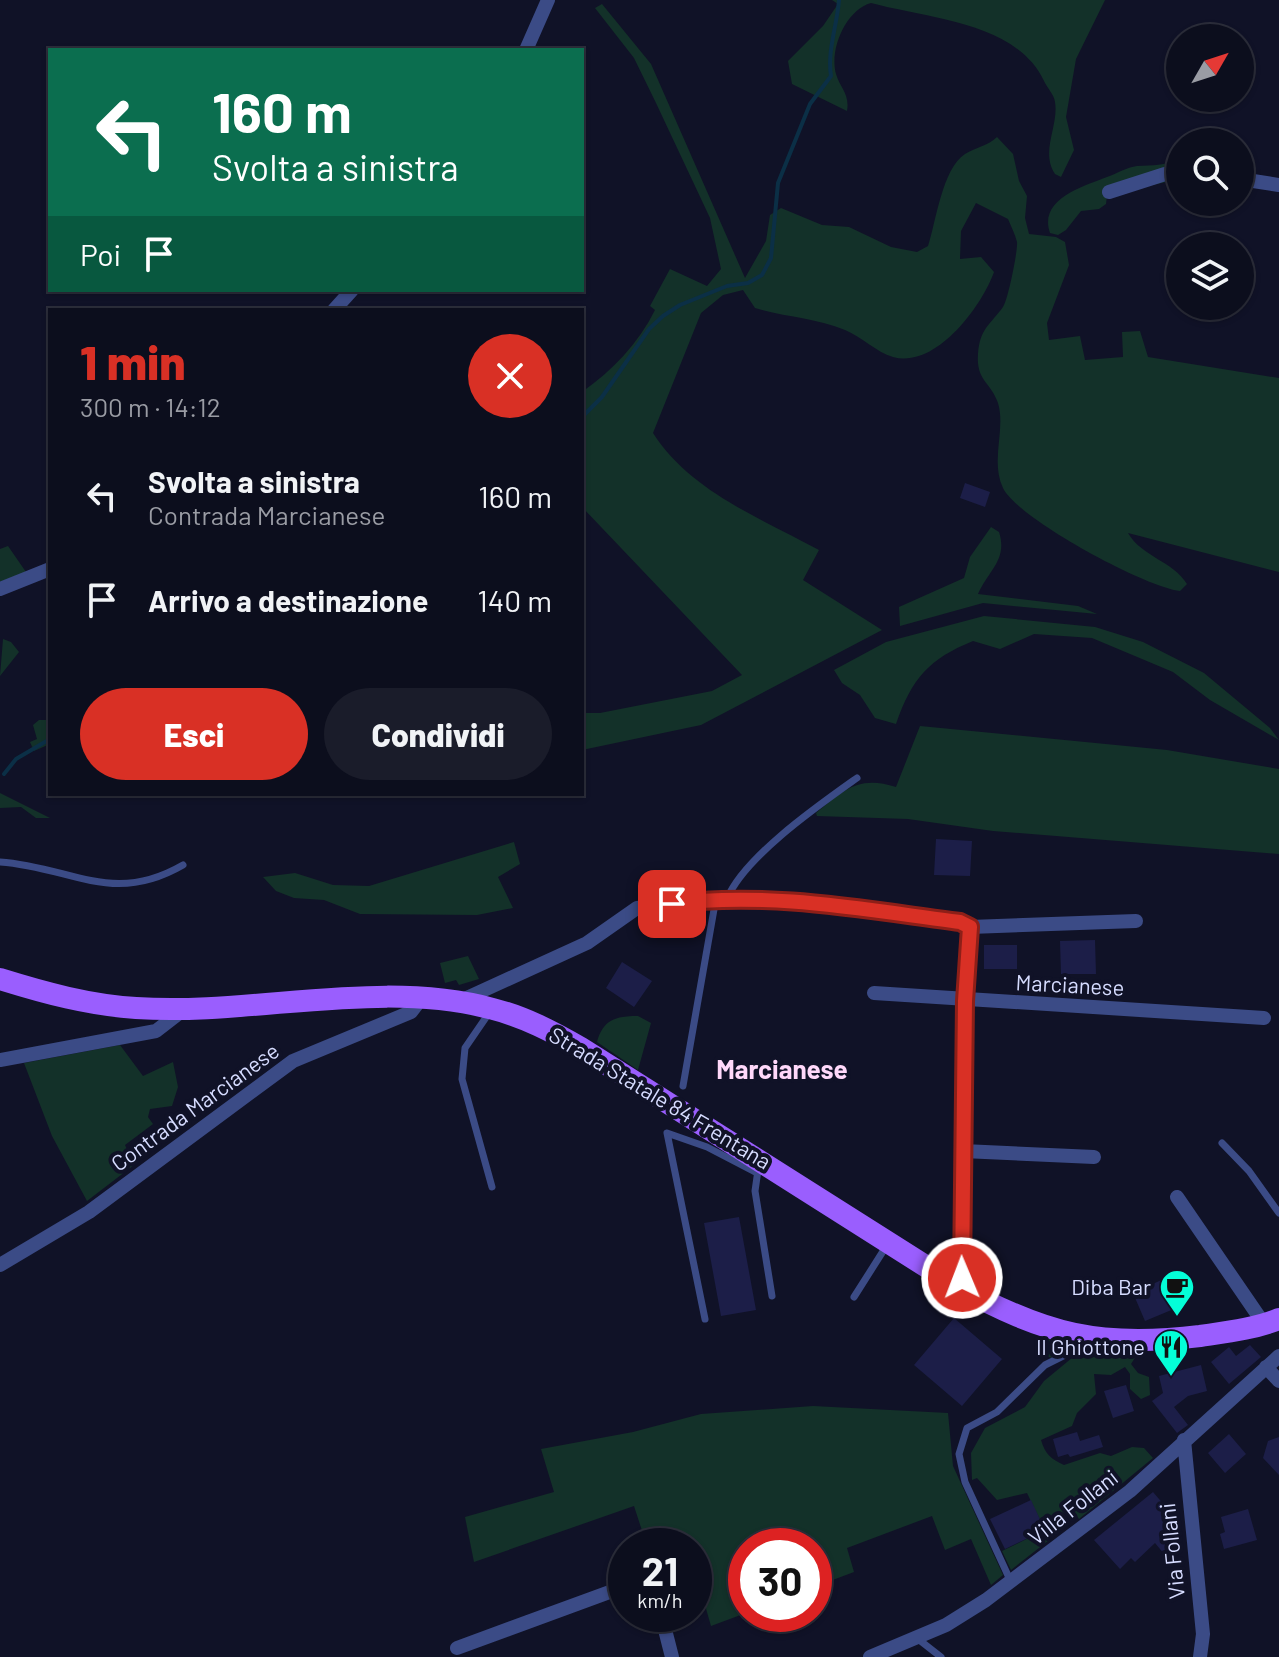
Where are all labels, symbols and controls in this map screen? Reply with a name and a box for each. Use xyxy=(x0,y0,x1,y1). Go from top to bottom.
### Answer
north arrow xyxy=(1166,24,1254,112)
map controls xyxy=(1166,24,1254,320)
text: 160 m xyxy=(212,77,352,144)
icon: left xyxy=(80,80,184,184)
button: search xyxy=(1166,128,1254,216)
text: Svolta a sinistra xyxy=(212,145,459,188)
icon: arrive xyxy=(137,232,181,276)
button: layers xyxy=(1166,232,1254,320)
text: Poi xyxy=(80,236,121,272)
text: 1 min xyxy=(80,332,186,390)
button: close xyxy=(468,334,552,418)
text: 300 m · 14:12 xyxy=(80,391,221,422)
text: Svolta a sinistra xyxy=(148,463,360,499)
icon: left xyxy=(80,474,124,518)
text: 160 m xyxy=(478,478,552,514)
text: Contrada Marcianese xyxy=(148,499,385,530)
icon: arrive xyxy=(80,578,124,622)
text: Arrivo a destinazione xyxy=(148,582,428,618)
text: 140 m xyxy=(477,582,552,618)
button: Esci xyxy=(80,688,308,780)
button: Condividi xyxy=(324,688,552,780)
pin xyxy=(638,870,706,938)
icon: arrive xyxy=(650,882,694,926)
street label: Marcianese xyxy=(1015,968,1125,1000)
street label: Strada Statale 84 Frentana xyxy=(545,1021,776,1174)
street label: Contrada Marcianese xyxy=(106,1037,283,1176)
district label: Marcianese xyxy=(716,1053,848,1084)
position arrow xyxy=(920,1236,1004,1320)
cafe icon: Diba Bar xyxy=(1158,1268,1196,1318)
place label: Diba Bar xyxy=(1071,1273,1151,1299)
restaurant icon: Il Ghiottone xyxy=(1152,1328,1190,1378)
place label: Il Ghiottone xyxy=(1036,1333,1145,1359)
street label: Villa Follani xyxy=(1022,1463,1122,1549)
street label: Via Follani xyxy=(1153,1502,1189,1601)
speed limit sign: 30 xyxy=(728,1528,832,1632)
text: 21 xyxy=(642,1546,678,1594)
text: km/h xyxy=(637,1588,683,1612)

